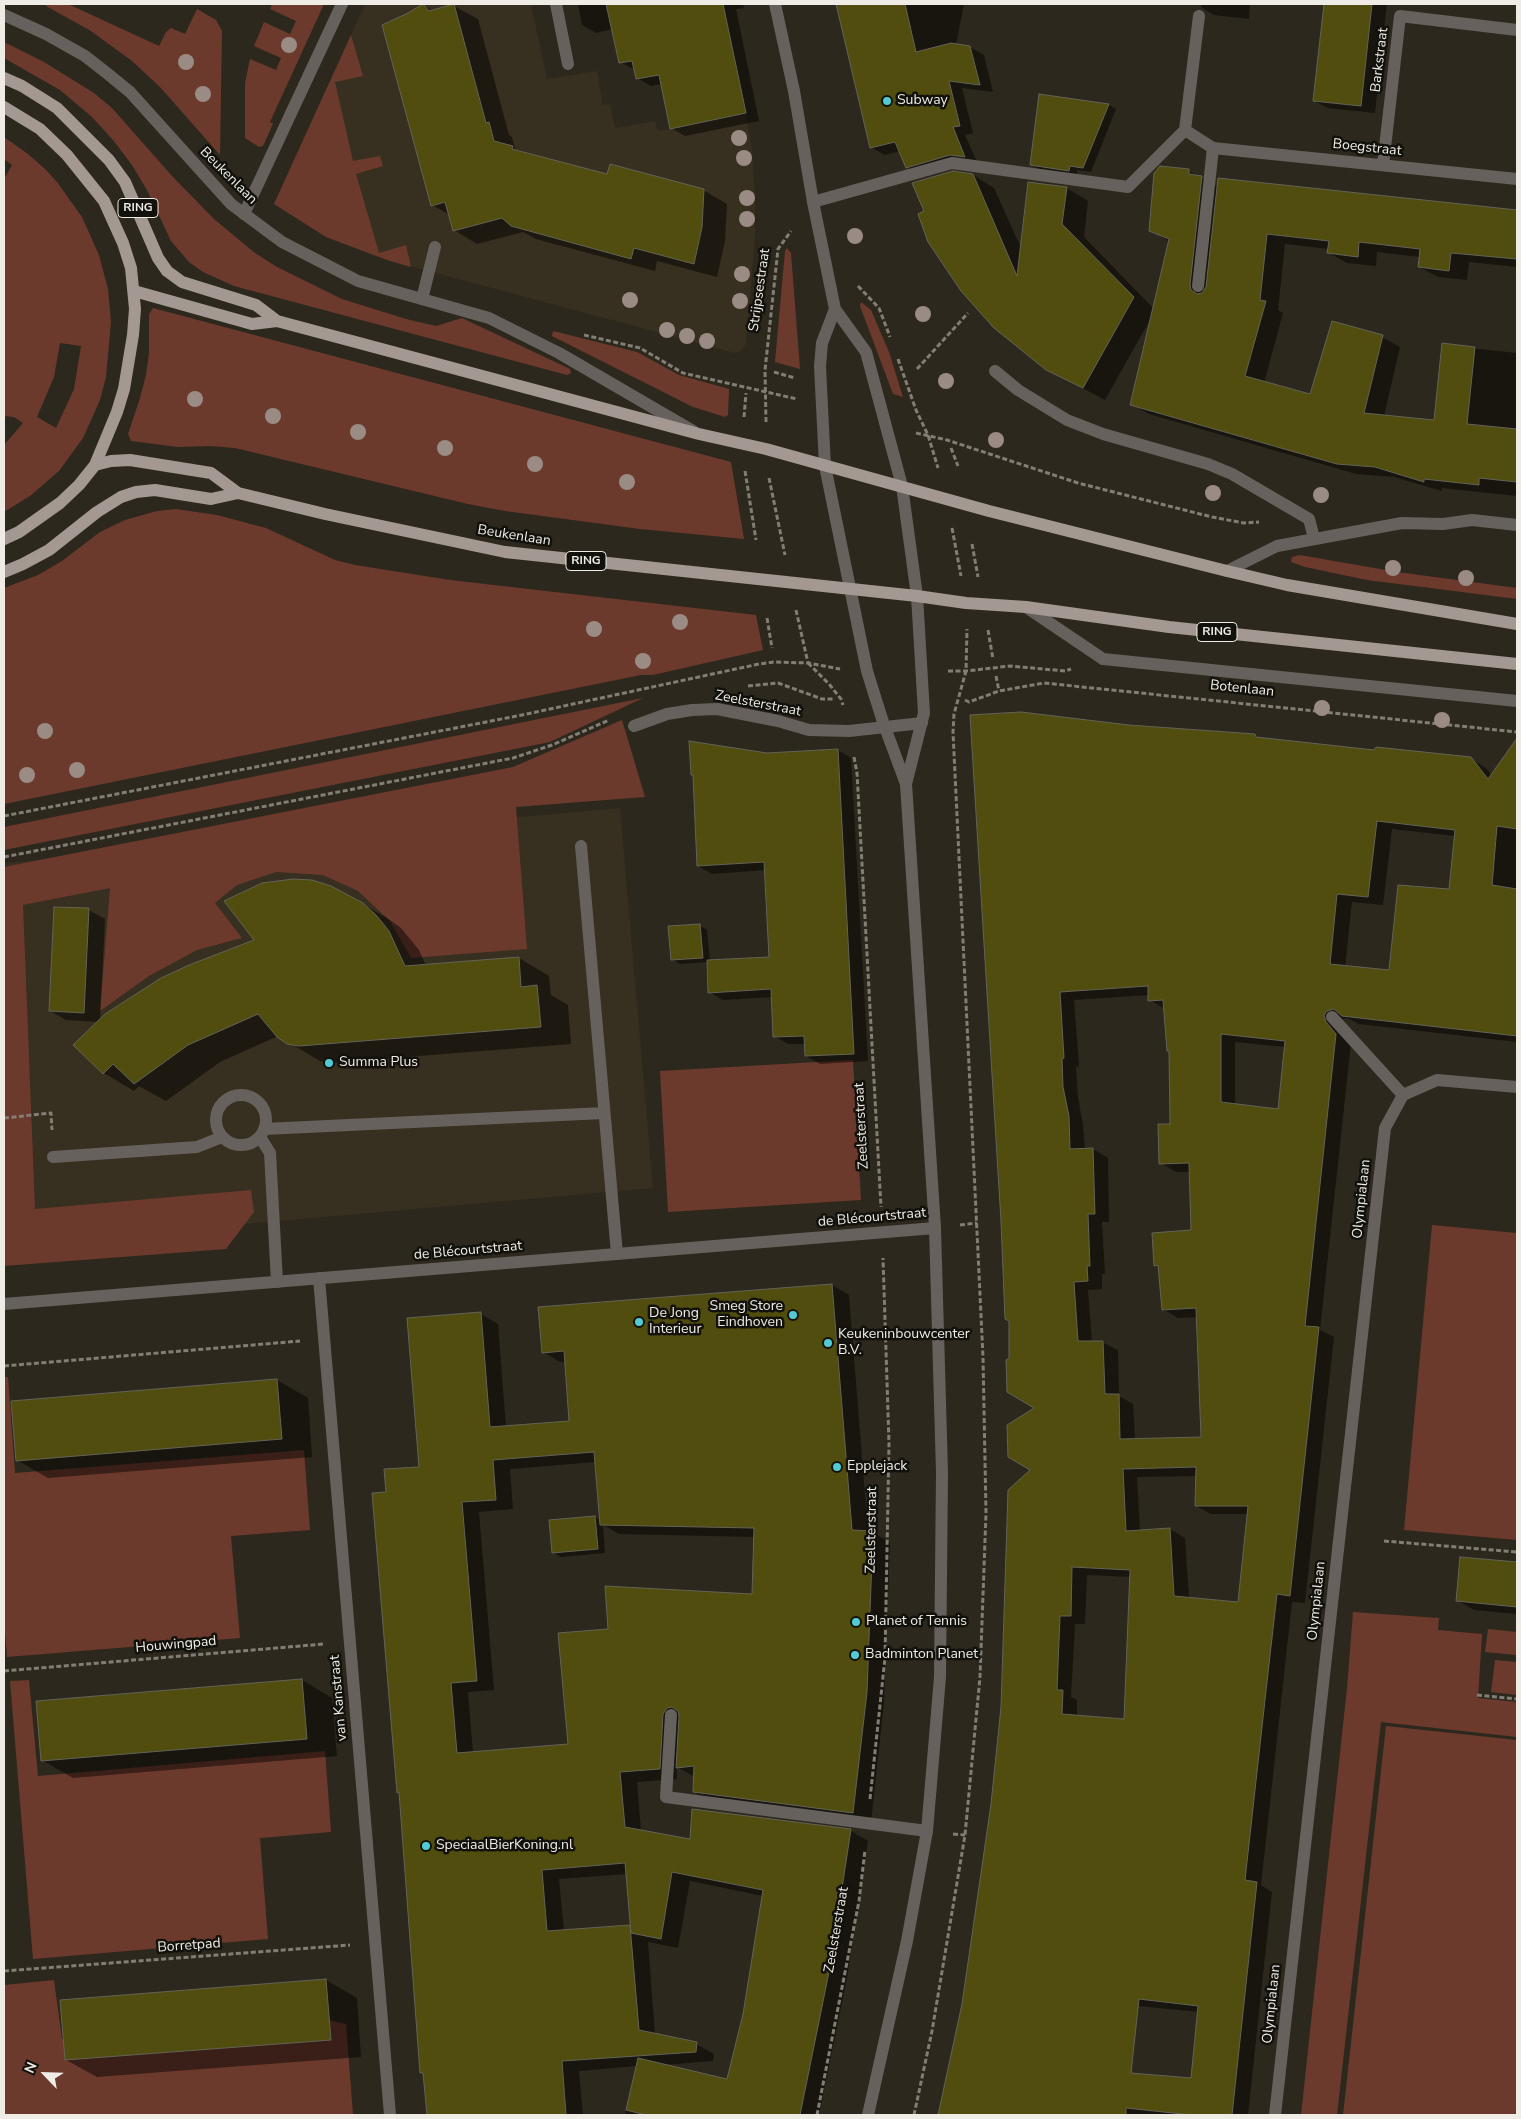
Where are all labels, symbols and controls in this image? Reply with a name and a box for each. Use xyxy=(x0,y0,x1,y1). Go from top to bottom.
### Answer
street label: Barkstraat xyxy=(1368,27,1392,93)
place label: Subway xyxy=(897,93,948,109)
marker: Subway xyxy=(881,95,893,107)
street label: Boegstraat xyxy=(1332,136,1402,160)
street label: Beukenlaan xyxy=(196,144,260,208)
road number: RING xyxy=(118,198,158,218)
street label: Strijpsestraat xyxy=(746,247,774,333)
street label: Beukenlaan xyxy=(476,522,552,550)
road number: RING xyxy=(566,552,606,570)
road number: RING xyxy=(1197,622,1237,642)
street label: Botenlaan xyxy=(1209,677,1275,701)
street label: Zeelsterstraat xyxy=(714,687,802,721)
place label: Summa Plus xyxy=(339,1055,418,1071)
marker: Summa Plus xyxy=(323,1057,335,1069)
street label: Zeelsterstraat xyxy=(851,1082,873,1170)
street label: Olympialaan xyxy=(1349,1159,1375,1239)
street label: de Blécourtstraat xyxy=(817,1205,927,1231)
street label: de Blécourtstraat xyxy=(413,1238,523,1264)
place label: Smeg Store Eindhoven xyxy=(710,1299,783,1331)
place label: De Jong Interieur xyxy=(649,1306,701,1338)
marker: Smeg Store Eindhoven xyxy=(787,1309,799,1321)
marker: De Jong Interieur xyxy=(633,1316,645,1328)
place label: Keukeninbouwcenter B.V. xyxy=(838,1327,970,1360)
marker: Keukeninbouwcenter B.V. xyxy=(822,1337,834,1349)
place label: Epplejack xyxy=(847,1459,907,1475)
marker: Epplejack xyxy=(831,1461,843,1473)
street label: Zeelsterstraat xyxy=(863,1486,881,1574)
street label: Olympialaan xyxy=(1304,1561,1330,1641)
place label: Planet of Tennis xyxy=(866,1614,967,1630)
marker: Planet of Tennis xyxy=(850,1616,862,1628)
street label: Houwingpad xyxy=(135,1633,217,1657)
place label: Badminton Planet xyxy=(865,1647,978,1663)
marker: Badminton Planet xyxy=(849,1649,861,1661)
street label: van Kanstraat xyxy=(327,1654,351,1742)
place label: SpeciaalBierKoning.nl xyxy=(436,1838,573,1854)
marker: SpeciaalBierKoning.nl xyxy=(420,1840,432,1852)
street label: Zeelsterstraat xyxy=(821,1886,853,1974)
street label: Borretpad xyxy=(157,1935,221,1957)
street label: Olympialaan xyxy=(1259,1964,1285,2044)
north arrow xyxy=(20,2049,70,2099)
text: N xyxy=(20,2059,42,2076)

